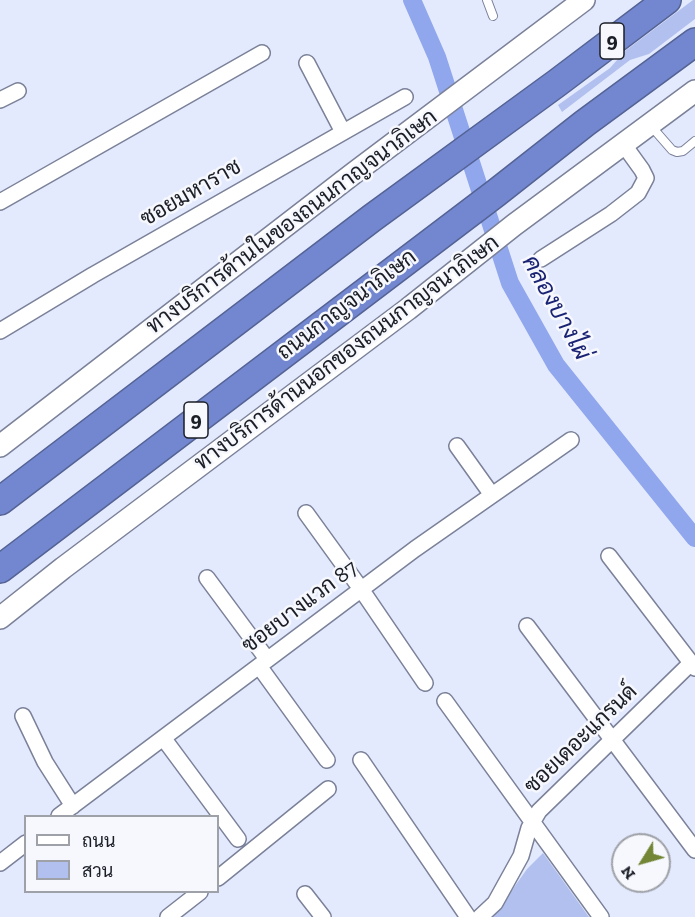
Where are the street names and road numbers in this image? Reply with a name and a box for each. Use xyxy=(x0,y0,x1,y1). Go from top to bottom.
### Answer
road number: 9 xyxy=(600,23,624,59)
street label: ทางบริการด้านในของถนนกาญจนาภิเษก xyxy=(141,104,443,340)
street label: ซอยมหาราช xyxy=(136,154,246,232)
street label: ทางบริการด้านนอกของถนนกาญจนาภิเษก xyxy=(190,230,504,476)
street label: ถนนกาญจนาภิเษก xyxy=(272,244,422,366)
road number: 9 xyxy=(184,402,208,438)
street label: ซอยบางแวก 87 xyxy=(237,555,363,659)
street label: ซอยเดอะแกรนด์ xyxy=(519,679,643,799)

